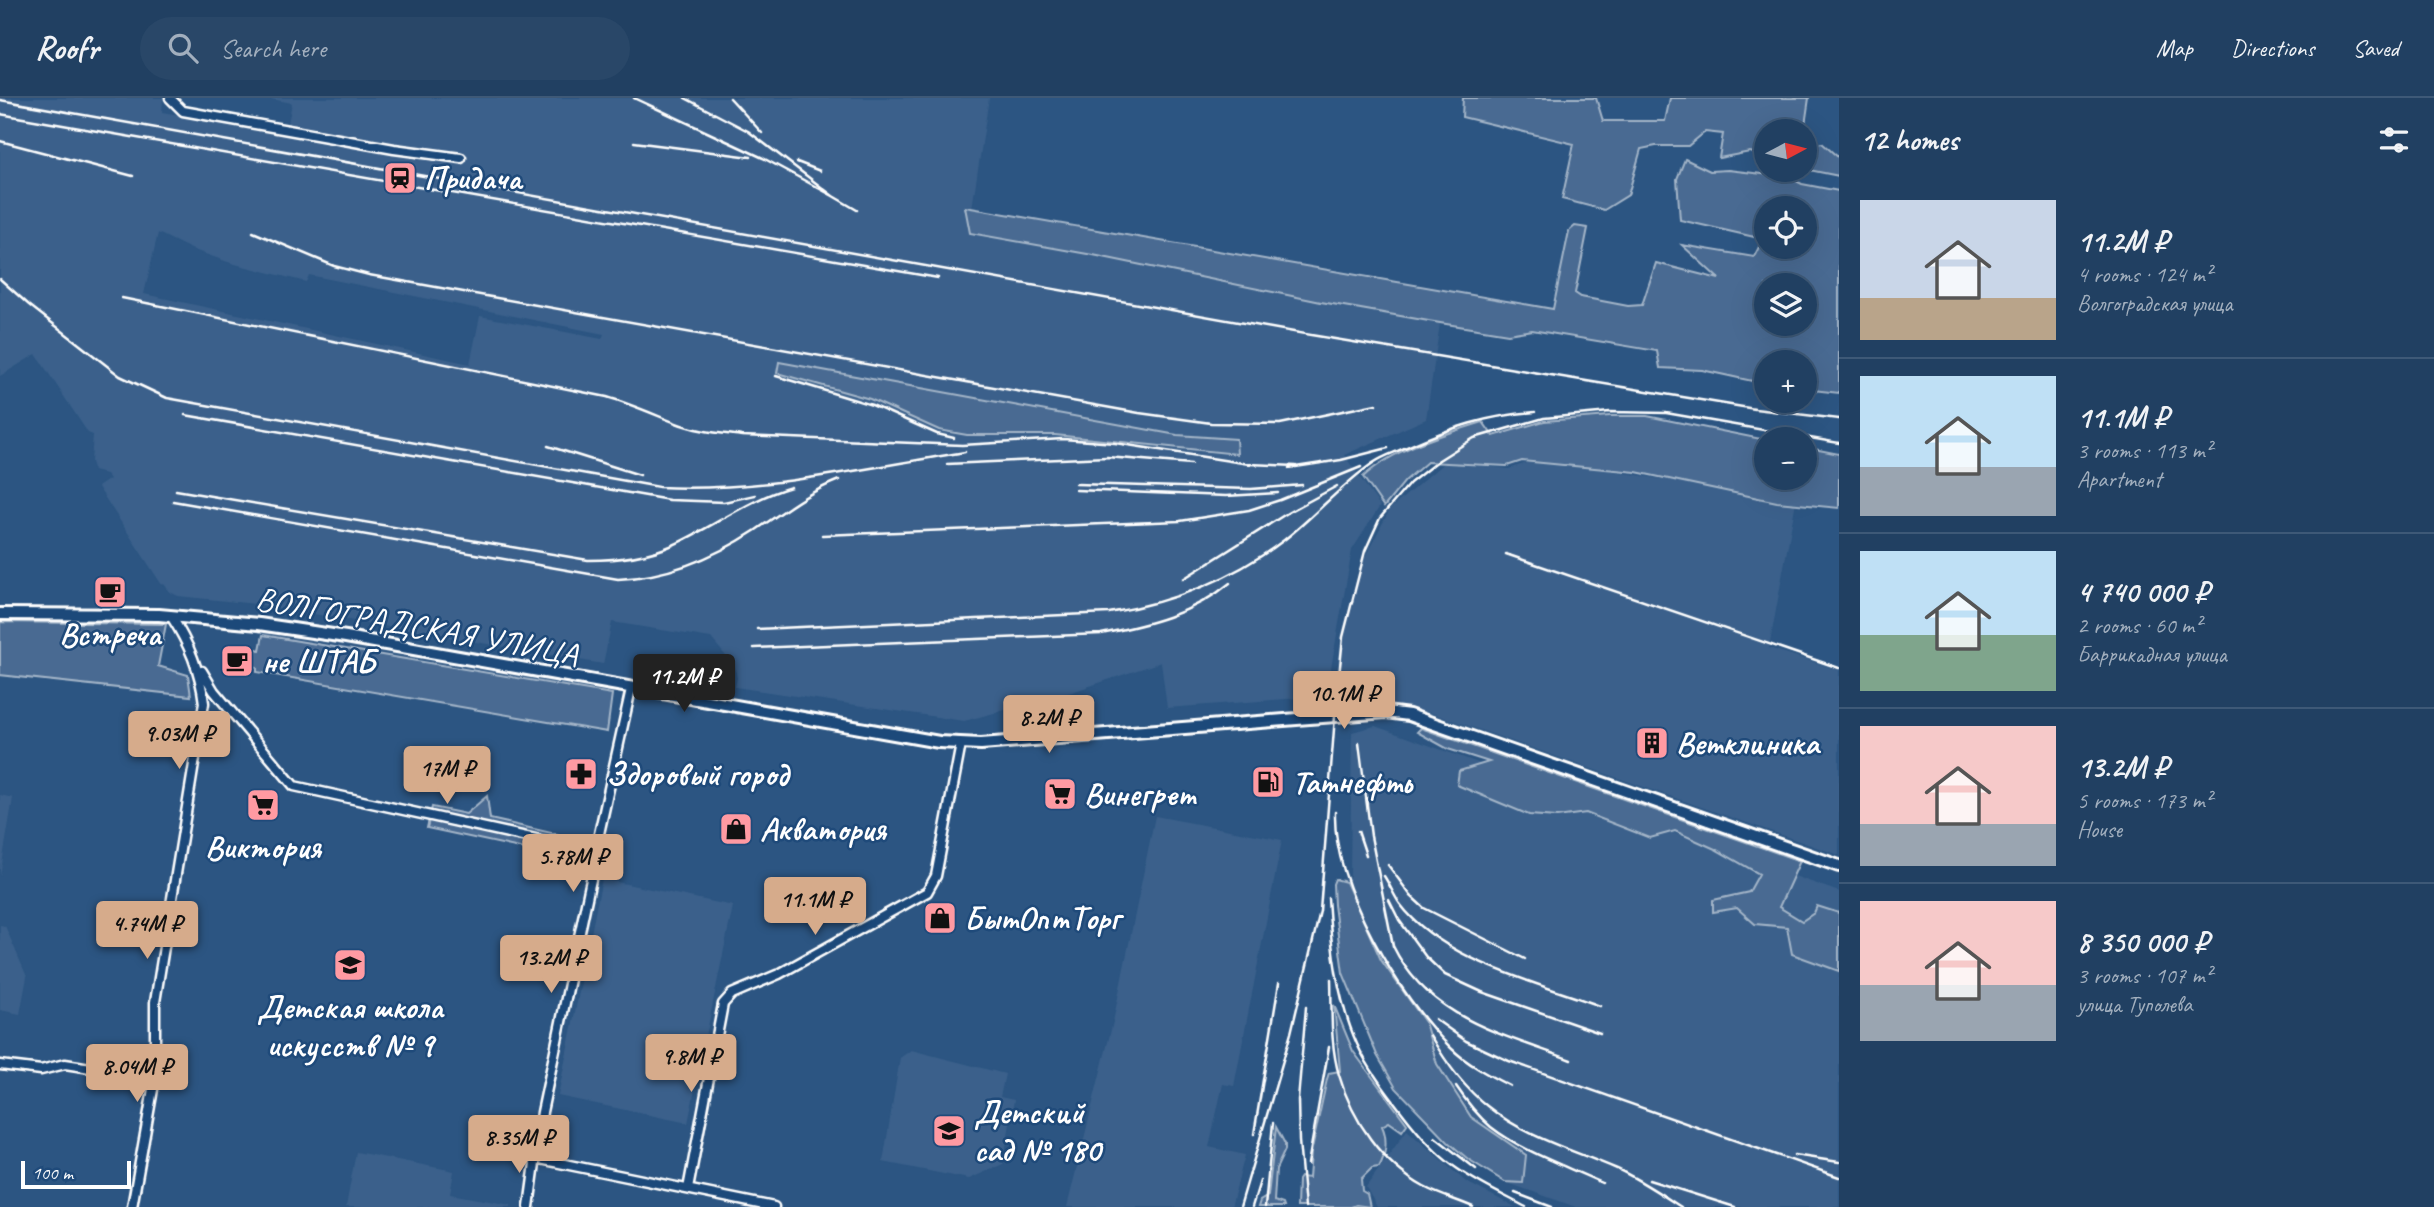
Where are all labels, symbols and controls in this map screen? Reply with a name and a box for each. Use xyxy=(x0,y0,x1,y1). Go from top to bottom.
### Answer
search box xyxy=(140,17,630,80)
text: Roofr xyxy=(35,27,98,69)
icon: search xyxy=(164,29,202,67)
text: Search here xyxy=(220,32,326,65)
text: Map xyxy=(2156,33,2193,63)
text: Directions xyxy=(2231,33,2314,63)
text: Saved xyxy=(2352,33,2399,63)
north arrow xyxy=(1754,119,1816,182)
map controls xyxy=(1754,119,1817,490)
text: 12 homes xyxy=(1860,121,1958,159)
icon: filters xyxy=(2375,121,2413,159)
place label: Придача xyxy=(424,157,524,199)
station icon: Придача xyxy=(381,159,419,197)
button: locate xyxy=(1754,196,1817,259)
text: 11.2M ₽ xyxy=(2077,222,2168,260)
icon: home xyxy=(1916,228,2000,312)
text: 4 rooms · 124 m² xyxy=(2077,260,2212,289)
button: layers xyxy=(1754,273,1817,336)
text: Волгоградская улица xyxy=(2077,289,2233,318)
button: + xyxy=(1754,350,1817,413)
text: 11.1M ₽ xyxy=(2077,398,2168,436)
icon: home xyxy=(1916,404,2000,488)
button: − xyxy=(1754,427,1817,490)
text: 3 rooms · 113 m² xyxy=(2077,436,2212,465)
text: Apartment xyxy=(2077,465,2162,494)
cafe icon: Встреча xyxy=(91,573,129,611)
text: 4 740 000 ₽ xyxy=(2077,573,2209,611)
street label: ВОЛГОГРАДСКАЯ УЛИЦА xyxy=(253,577,583,675)
icon: home xyxy=(1916,579,2000,663)
text: 2 rooms · 60 m² xyxy=(2077,611,2201,640)
place label: Встреча xyxy=(59,613,163,655)
place label: не ШТАБ xyxy=(262,640,379,682)
text: Баррикадная улица xyxy=(2077,640,2227,669)
cafe icon: не ШТАБ xyxy=(218,642,256,680)
pin: 11.2M ₽ xyxy=(619,654,749,714)
text: 11.2M ₽ xyxy=(649,662,719,691)
pin: 10.1M ₽ xyxy=(1279,672,1409,731)
text: 10.1M ₽ xyxy=(1309,679,1379,708)
pin: 8.2M ₽ xyxy=(992,696,1106,755)
text: 8.2M ₽ xyxy=(1019,703,1079,732)
pin: 9.03M ₽ xyxy=(114,712,244,771)
text: 9.03M ₽ xyxy=(144,719,214,748)
place label: Ветклиника xyxy=(1676,722,1821,764)
building icon: Ветклиника xyxy=(1633,724,1671,762)
pin: 17M ₽ xyxy=(398,746,496,806)
text: 13.2M ₽ xyxy=(2077,748,2168,786)
place label: Здоровый город xyxy=(606,753,791,795)
text: 17M ₽ xyxy=(420,754,474,783)
icon: home xyxy=(1916,754,2000,838)
pharmacy icon: Здоровый город xyxy=(562,755,600,793)
place label: Татнефть xyxy=(1292,761,1415,803)
fuel station icon: Татнефть xyxy=(1249,763,1287,801)
place label: Винегрет xyxy=(1084,773,1197,815)
supermarket icon: Винегрет xyxy=(1041,775,1079,813)
supermarket icon: Виктория xyxy=(244,786,282,824)
text: 5 rooms · 173 m² xyxy=(2077,786,2212,815)
place label: Акватория xyxy=(760,808,888,850)
shop icon: Акватория xyxy=(717,810,755,848)
text: House xyxy=(2077,815,2122,844)
place label: Виктория xyxy=(205,826,323,868)
pin: 5.78M ₽ xyxy=(508,834,638,894)
text: 5.78M ₽ xyxy=(538,842,608,871)
pin: 11.1M ₽ xyxy=(750,878,880,937)
text: 11.1M ₽ xyxy=(780,885,850,914)
place label: БытОптТорг xyxy=(964,897,1124,939)
shop icon: БытОптТорг xyxy=(921,899,959,937)
pin: 4.74M ₽ xyxy=(82,902,212,961)
text: 4.74M ₽ xyxy=(112,909,182,938)
text: 8 350 000 ₽ xyxy=(2077,923,2208,961)
icon: home xyxy=(1916,929,2000,1013)
pin: 13.2M ₽ xyxy=(486,936,616,995)
text: 13.2M ₽ xyxy=(516,943,586,972)
school or university icon: Детская школа искусств № 9 xyxy=(331,946,369,984)
text: 3 rooms · 107 m² xyxy=(2077,961,2212,990)
place label: Детская школа искусств № 9 xyxy=(257,986,446,1066)
text: улица Туполева xyxy=(2077,990,2192,1019)
pin: 9.8M ₽ xyxy=(634,1034,748,1094)
text: 9.8M ₽ xyxy=(661,1042,721,1071)
pin: 8.04M ₽ xyxy=(72,1044,202,1104)
text: 8.04M ₽ xyxy=(102,1052,172,1081)
place label: Детский сад № 180 xyxy=(974,1091,1104,1171)
school or university icon: Детский сад № 180 xyxy=(930,1112,968,1150)
pin: 8.35M ₽ xyxy=(454,1116,584,1175)
text: 8.35M ₽ xyxy=(484,1123,554,1152)
scale bar xyxy=(21,1158,131,1190)
text: 100 m xyxy=(32,1161,73,1185)

